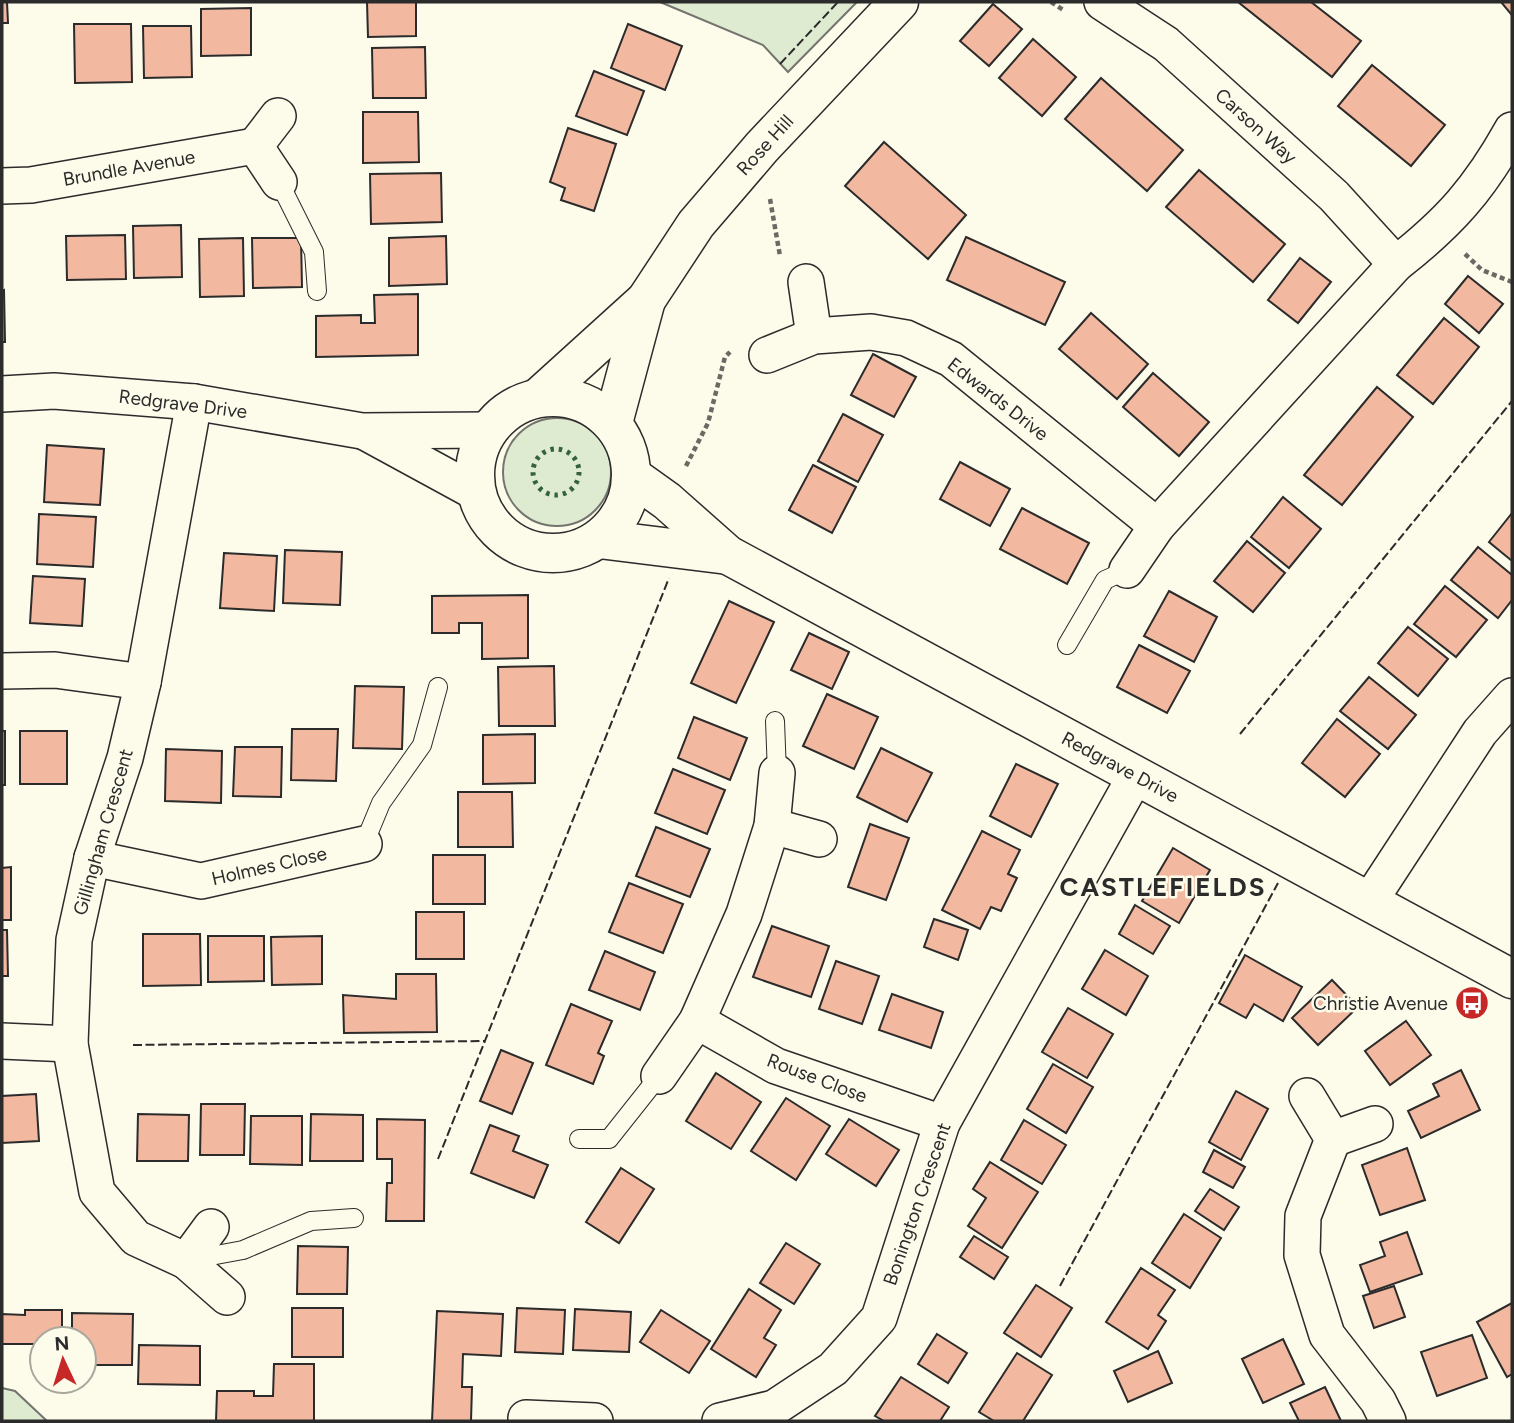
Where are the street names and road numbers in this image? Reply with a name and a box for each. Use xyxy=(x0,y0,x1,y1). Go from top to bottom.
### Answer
street label: Carson Way xyxy=(1210,83,1302,169)
street label: Rose Hill xyxy=(732,110,798,180)
street label: Brundle Avenue xyxy=(61,145,197,191)
street label: Edwards Drive xyxy=(943,352,1053,446)
street label: Redgrave Drive xyxy=(117,385,249,423)
street label: Redgrave Drive xyxy=(1058,727,1182,807)
street label: Gillingham Crescent xyxy=(68,746,138,918)
street label: Holmes Close xyxy=(209,842,329,890)
street label: Rouse Close xyxy=(764,1048,870,1108)
street label: Bonington Crescent xyxy=(878,1120,956,1288)

